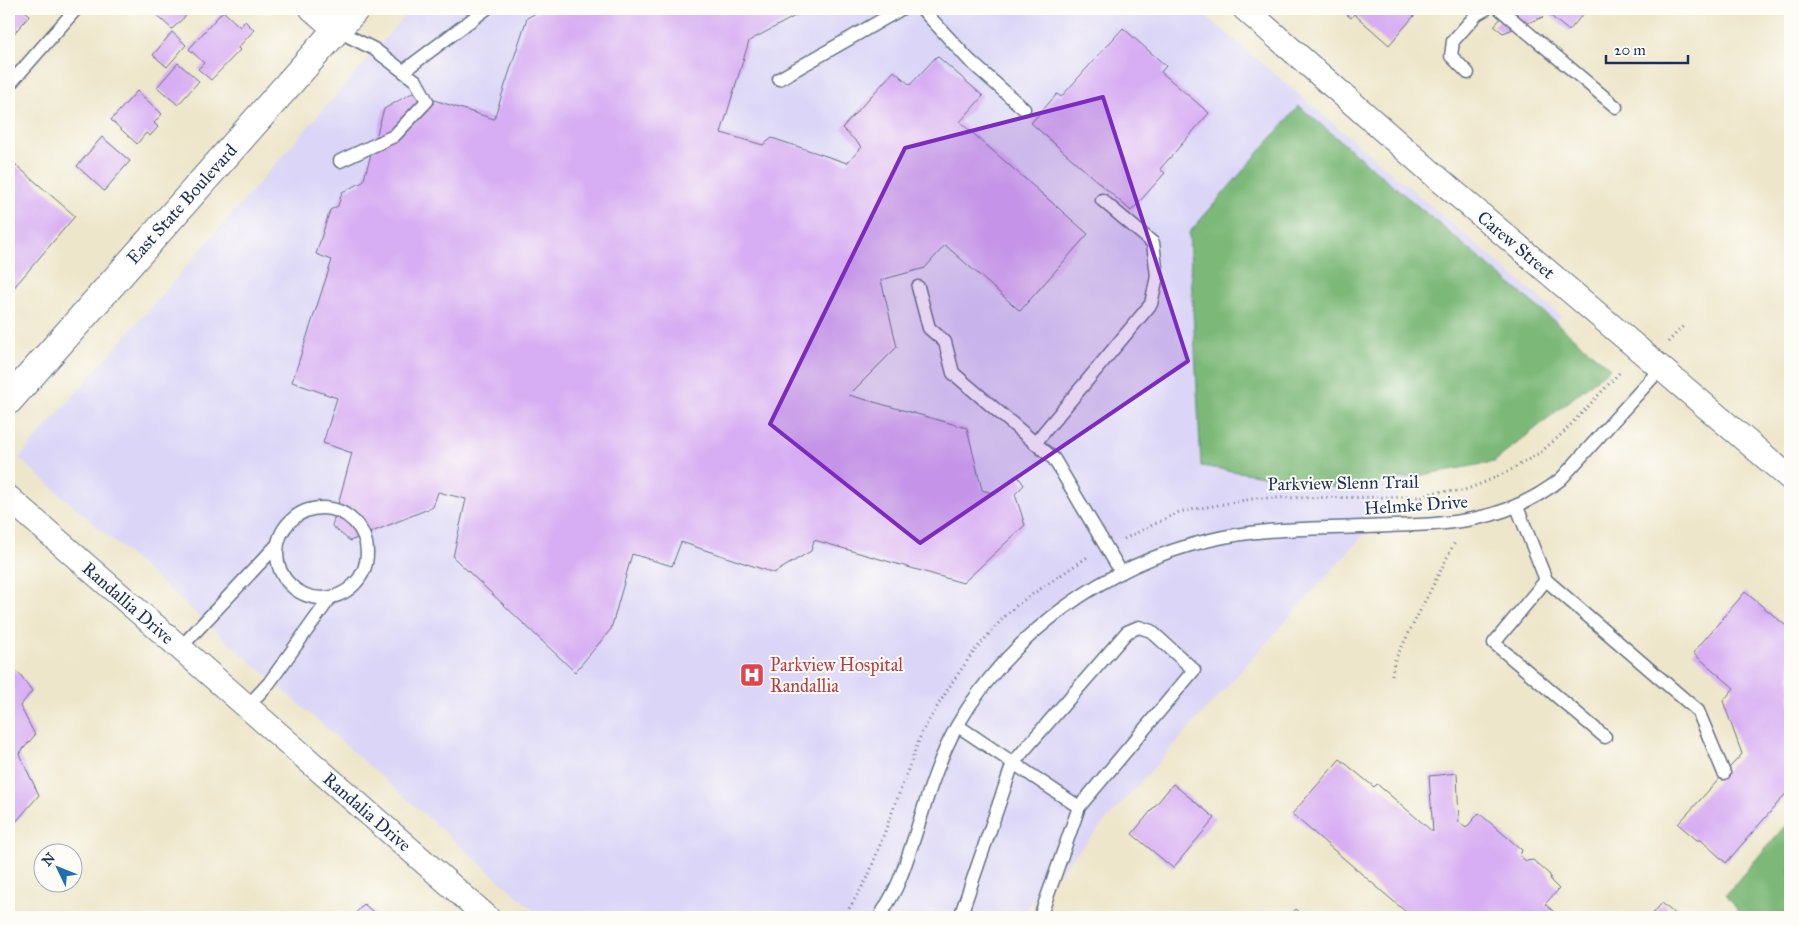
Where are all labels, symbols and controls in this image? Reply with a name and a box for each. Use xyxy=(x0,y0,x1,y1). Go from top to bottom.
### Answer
scale bar xyxy=(1606,32,1689,64)
text: 20 m xyxy=(1614,41,1646,59)
street label: East State Boulevard xyxy=(122,139,242,269)
street label: Carew Street xyxy=(1473,206,1560,284)
street label: Parkview Slenn Trail xyxy=(1267,471,1419,495)
street label: Helmke Drive xyxy=(1363,490,1469,520)
street label: Randallia Drive xyxy=(78,557,178,649)
place label: Parkview Hospital Randallia xyxy=(770,654,903,697)
hospital icon: Parkview Hospital Randallia xyxy=(739,662,765,688)
street label: Randalia Drive xyxy=(318,768,416,856)
north arrow xyxy=(32,844,82,894)
text: N xyxy=(39,849,59,870)

